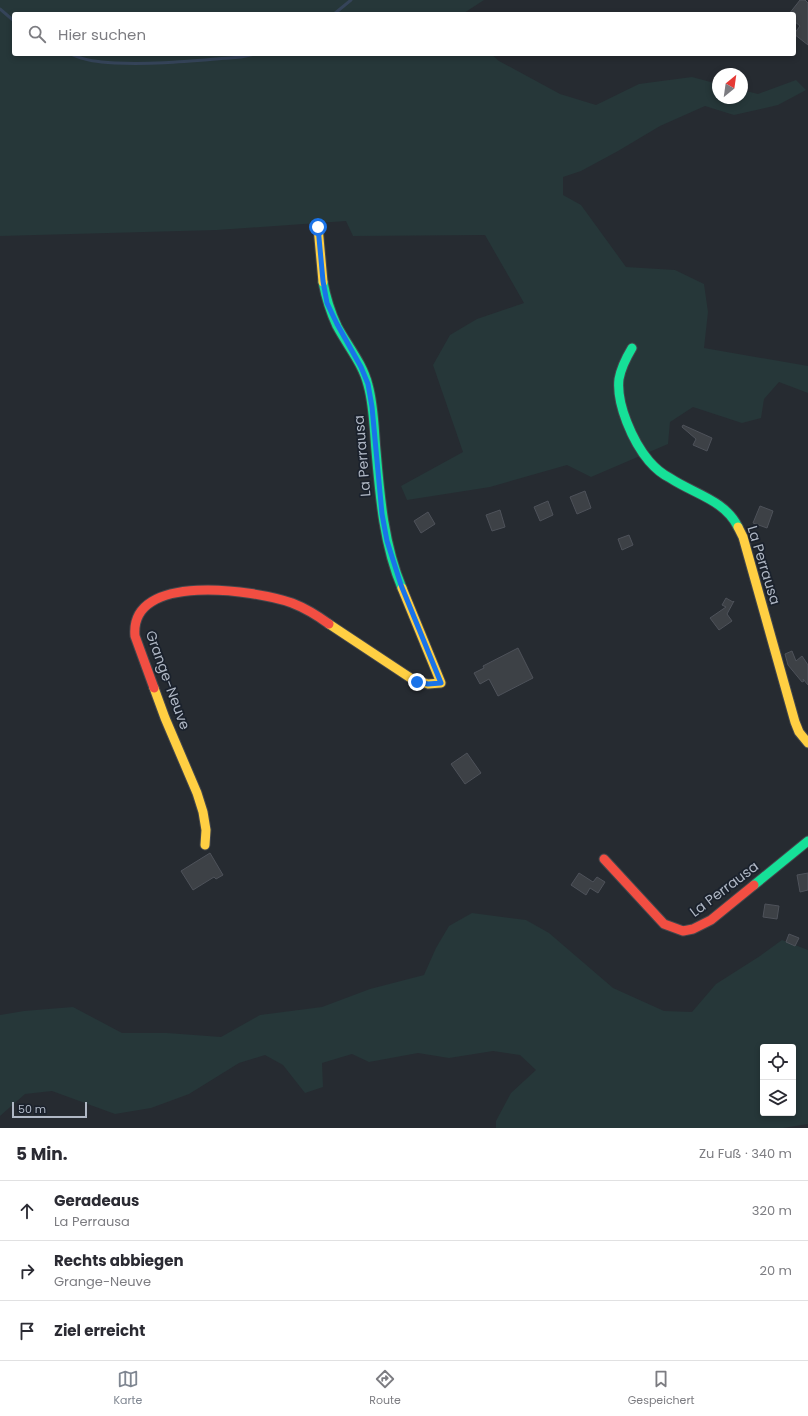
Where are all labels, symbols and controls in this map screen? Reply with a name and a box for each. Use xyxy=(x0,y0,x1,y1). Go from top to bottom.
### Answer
search box xyxy=(12,12,796,56)
icon: search xyxy=(26,23,48,45)
text: Hier suchen xyxy=(58,24,146,45)
north arrow xyxy=(712,68,748,104)
route start xyxy=(309,218,327,236)
street label: La Perrausa xyxy=(348,414,376,498)
street label: La Perrausa xyxy=(742,523,786,607)
street label: Grange-Neuve xyxy=(141,628,195,733)
route end xyxy=(408,673,426,691)
street label: La Perrausa xyxy=(685,856,763,922)
map controls xyxy=(760,1044,796,1116)
button: locate xyxy=(760,1044,796,1080)
button: layers xyxy=(760,1080,796,1116)
scale bar xyxy=(12,1100,87,1119)
text: 50 m xyxy=(18,1101,46,1117)
text: 5 Min. xyxy=(16,1142,68,1166)
text: Zu Fuß · 340 m xyxy=(699,1144,792,1163)
text: Geradeaus xyxy=(54,1190,139,1211)
icon: ahead xyxy=(16,1200,38,1222)
text: 320 m xyxy=(752,1201,792,1220)
text: La Perrausa xyxy=(54,1212,130,1231)
text: Rechts abbiegen xyxy=(54,1250,184,1271)
icon: right xyxy=(16,1260,38,1282)
text: 20 m xyxy=(759,1261,792,1280)
text: Grange-Neuve xyxy=(54,1272,151,1291)
icon: arrive xyxy=(16,1320,38,1342)
text: Ziel erreicht xyxy=(54,1320,145,1341)
tab: Karte xyxy=(113,1368,142,1409)
tab: Route xyxy=(369,1368,401,1409)
tab: Gespeichert xyxy=(628,1368,695,1409)

